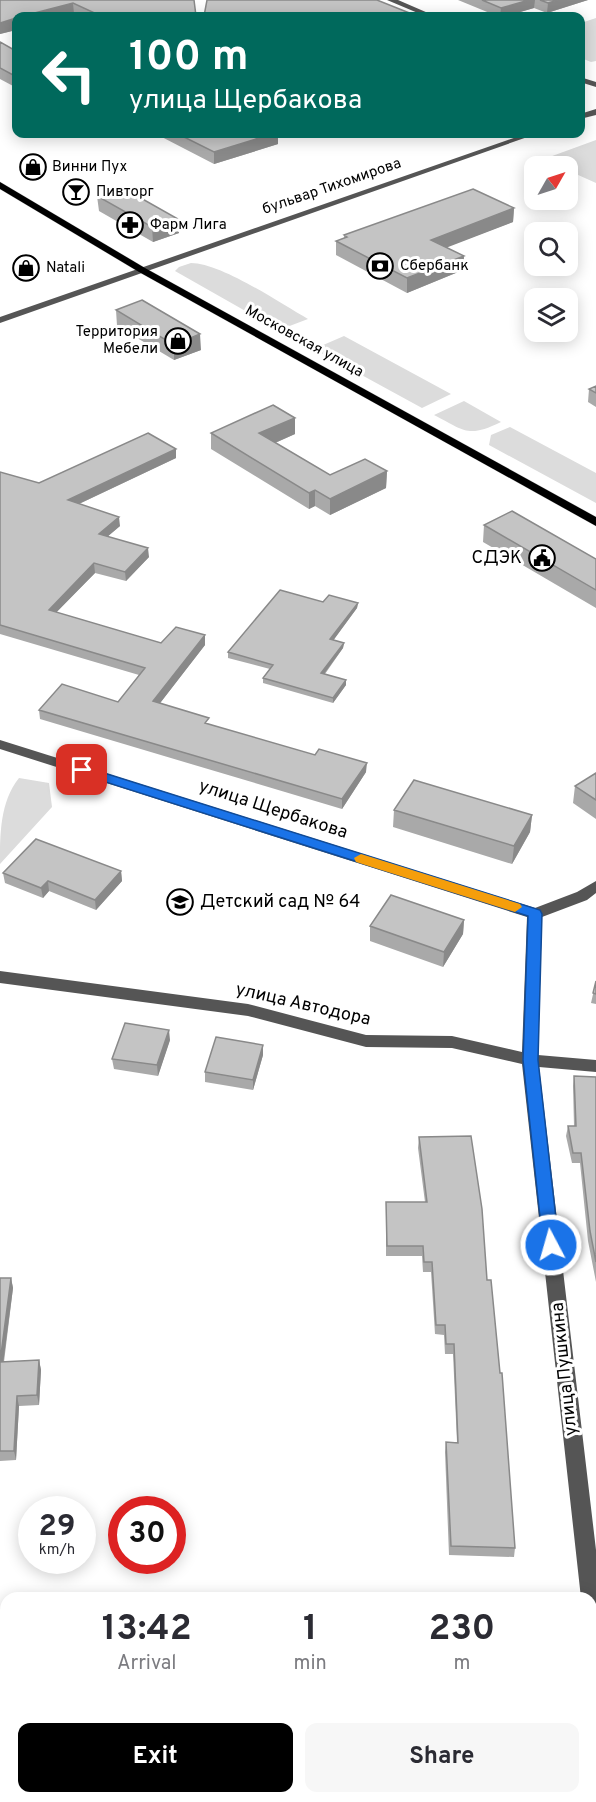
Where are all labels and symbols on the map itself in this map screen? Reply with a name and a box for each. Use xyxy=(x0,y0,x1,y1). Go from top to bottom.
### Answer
shop icon: Винни Пух xyxy=(18,152,48,182)
street label: бульвар Тихомирова xyxy=(260,154,404,220)
north arrow xyxy=(524,156,578,210)
place label: Винни Пух xyxy=(52,158,127,177)
bar icon: Пивторг xyxy=(61,177,91,207)
place label: Пивторг xyxy=(96,183,154,202)
pharmacy icon: Фарм Лига xyxy=(115,210,145,240)
place label: Фарм Лига xyxy=(150,216,227,235)
bank icon: Сбербанк xyxy=(365,251,395,281)
shop icon: Natali xyxy=(11,253,41,283)
place label: Сбербанк xyxy=(400,257,469,276)
place label: Natali xyxy=(46,259,85,278)
street label: Московская улица xyxy=(241,302,367,382)
place label: Территория Мебели xyxy=(75,323,158,359)
shop icon: Территория Мебели xyxy=(163,326,193,356)
public building icon: СДЭК xyxy=(527,543,557,573)
place label: СДЭК xyxy=(471,547,522,570)
pin xyxy=(56,744,107,795)
street label: улица Щербакова xyxy=(196,775,350,845)
school or university icon: Детский сад № 64 xyxy=(165,887,195,917)
place label: Детский сад № 64 xyxy=(200,891,360,914)
street label: улица Автодора xyxy=(233,978,373,1032)
position arrow xyxy=(519,1213,583,1277)
street label: улица Пушкина xyxy=(547,1301,583,1437)
speed limit sign: 30 xyxy=(108,1496,186,1574)

